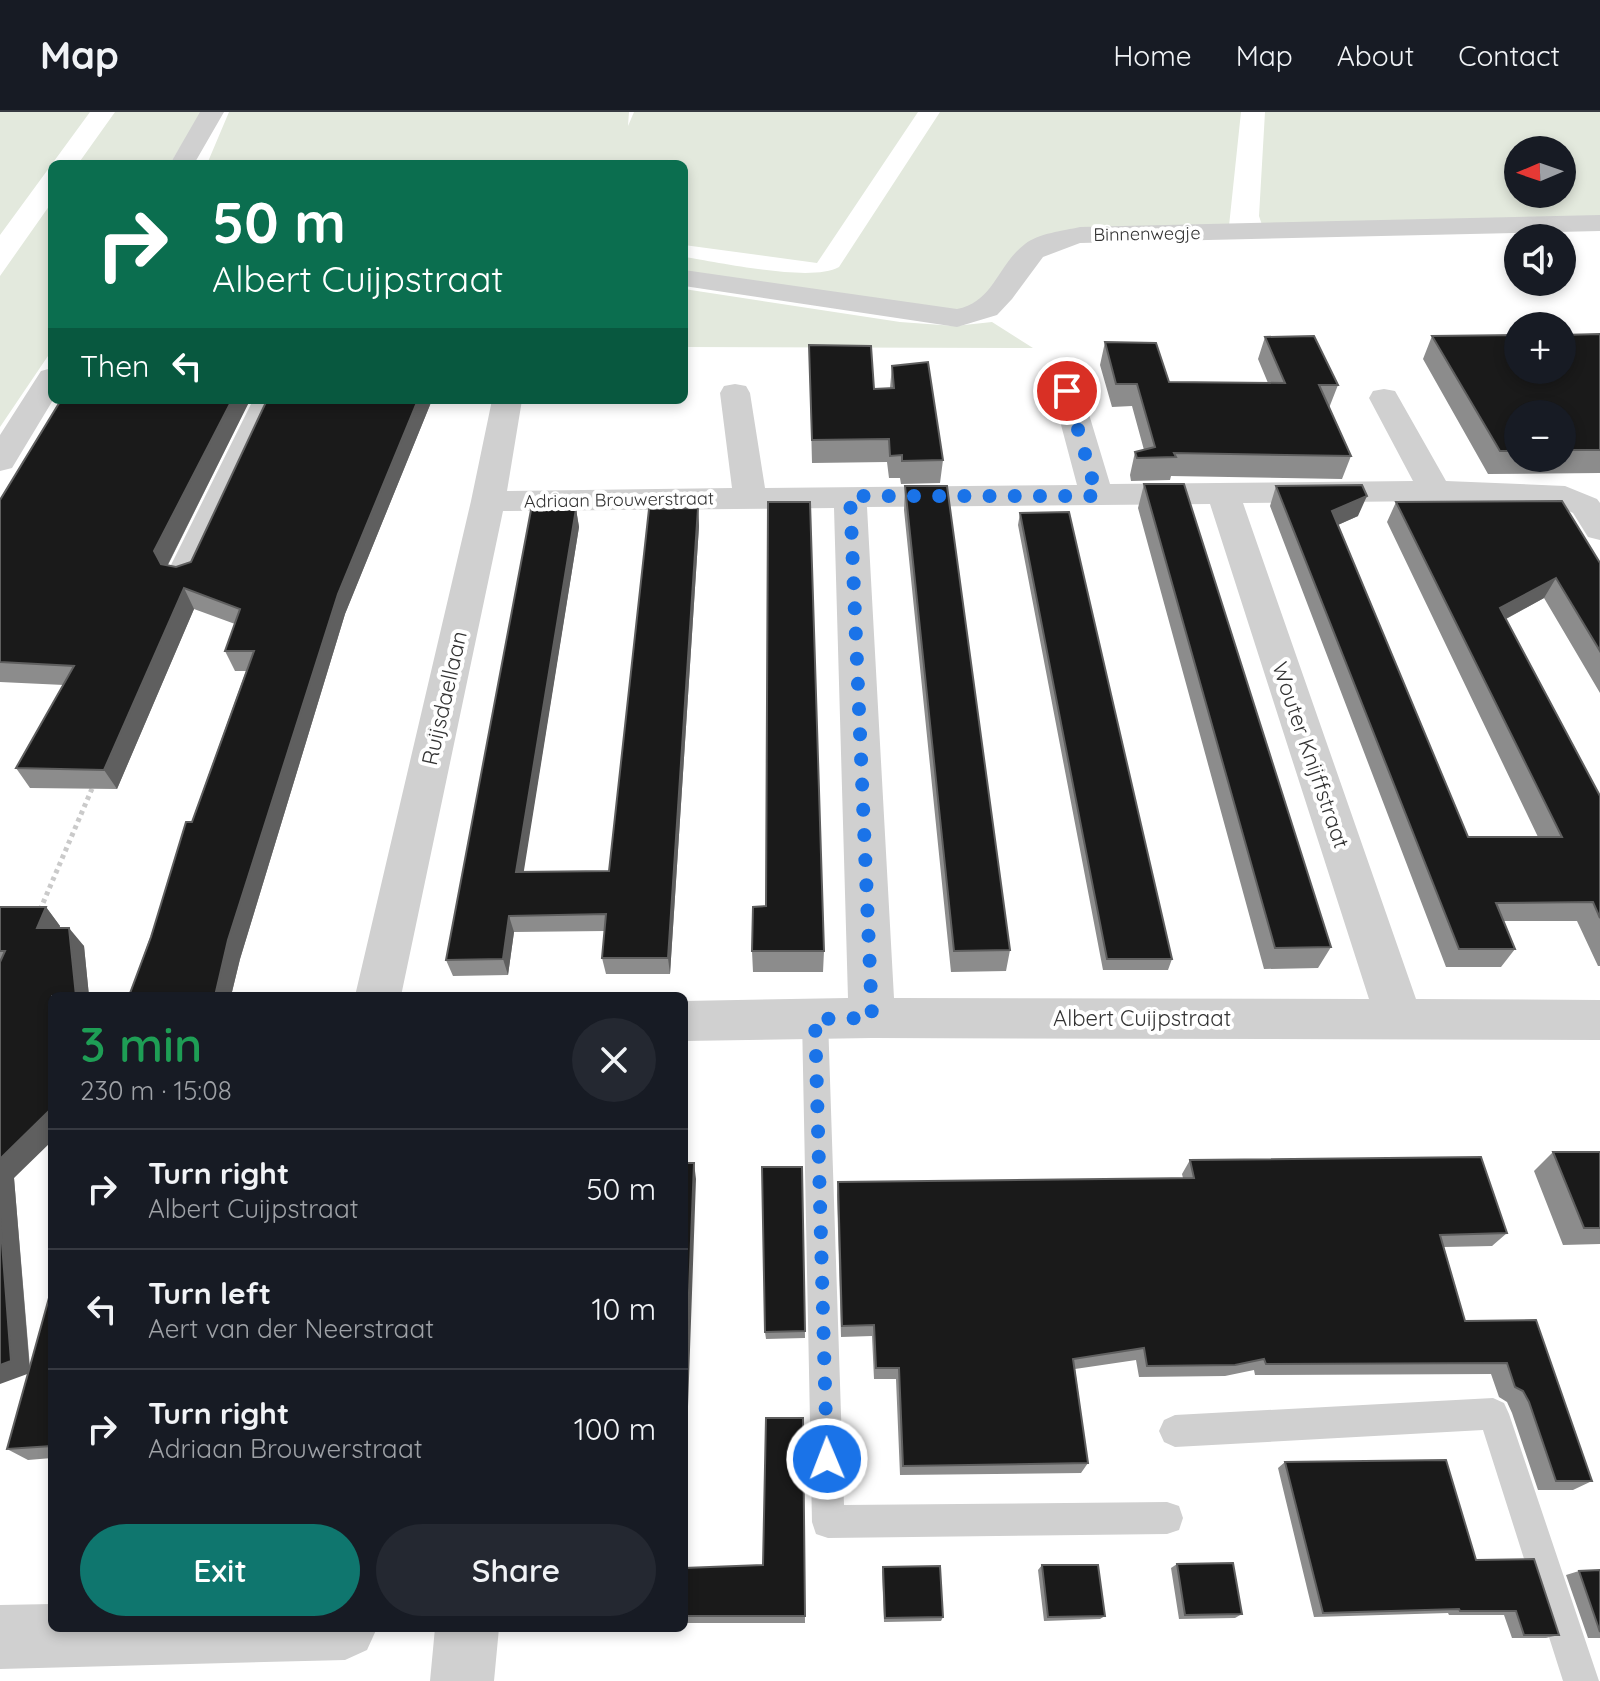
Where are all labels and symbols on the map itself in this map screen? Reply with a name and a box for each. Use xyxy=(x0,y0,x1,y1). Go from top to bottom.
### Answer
north arrow xyxy=(1504,136,1576,208)
street label: Binnenwegje xyxy=(1093,221,1201,246)
pin xyxy=(1033,357,1101,425)
street label: Adriaan Brouwerstraat xyxy=(524,486,714,513)
street label: Ruijsdaellaan xyxy=(415,628,473,768)
street label: Wouter Knijffstraat xyxy=(1266,658,1356,852)
street label: Albert Cuijpstraat xyxy=(1053,1004,1231,1032)
position arrow xyxy=(785,1417,869,1501)

